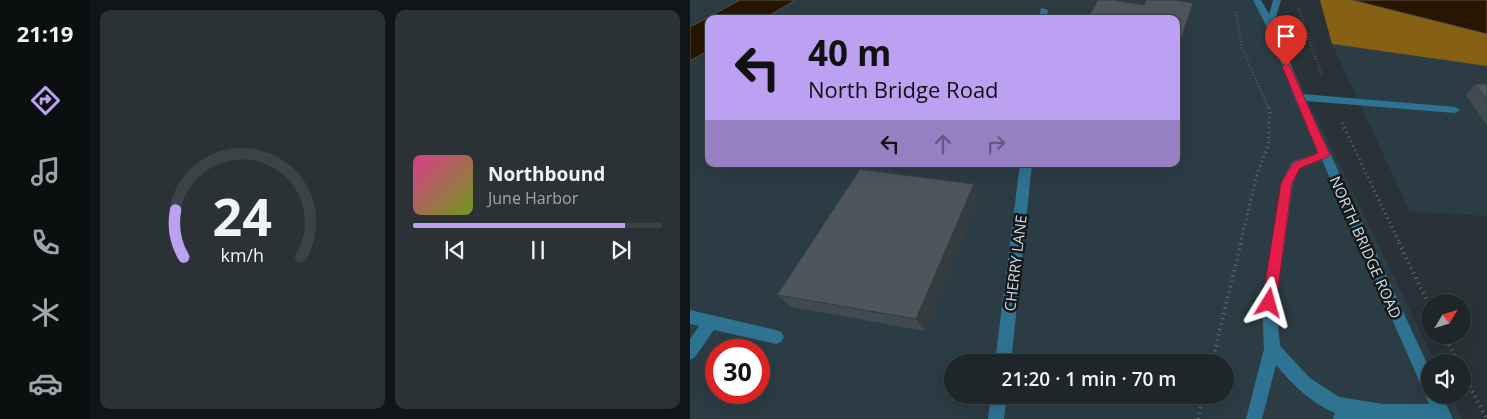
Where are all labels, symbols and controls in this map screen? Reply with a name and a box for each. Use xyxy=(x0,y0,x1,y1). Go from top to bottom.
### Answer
pin xyxy=(1265,15,1307,66)
text: 21:19 xyxy=(17,18,73,48)
icon: arrive xyxy=(1272,22,1300,50)
text: 40 m xyxy=(808,29,891,76)
icon: left xyxy=(725,35,790,100)
text: North Bridge Road xyxy=(808,74,999,104)
icon: directions xyxy=(28,83,63,118)
icon: left xyxy=(876,130,904,158)
icon: ahead xyxy=(929,130,957,158)
icon: right xyxy=(982,130,1010,158)
icon: music xyxy=(28,154,63,189)
text: Northbound xyxy=(488,161,605,187)
street label: NORTH BRIDGE ROAD xyxy=(1326,173,1406,321)
text: 24 xyxy=(213,180,272,251)
text: June Harbor xyxy=(488,187,578,209)
street label: CHERRY LANE xyxy=(999,214,1031,312)
icon: phone xyxy=(28,225,63,260)
icon: previous xyxy=(441,236,469,264)
icon: pause xyxy=(524,236,552,264)
icon: next xyxy=(607,236,635,264)
text: km/h xyxy=(221,243,264,267)
position arrow xyxy=(1242,276,1294,328)
north arrow xyxy=(1421,294,1471,344)
map controls xyxy=(1421,294,1471,404)
icon: climate xyxy=(28,295,63,330)
speed limit sign: 30 xyxy=(705,339,770,404)
button: sound xyxy=(1421,354,1471,404)
icon: car xyxy=(28,366,63,401)
text: 21:20 · 1 min · 70 m xyxy=(1002,366,1176,392)

